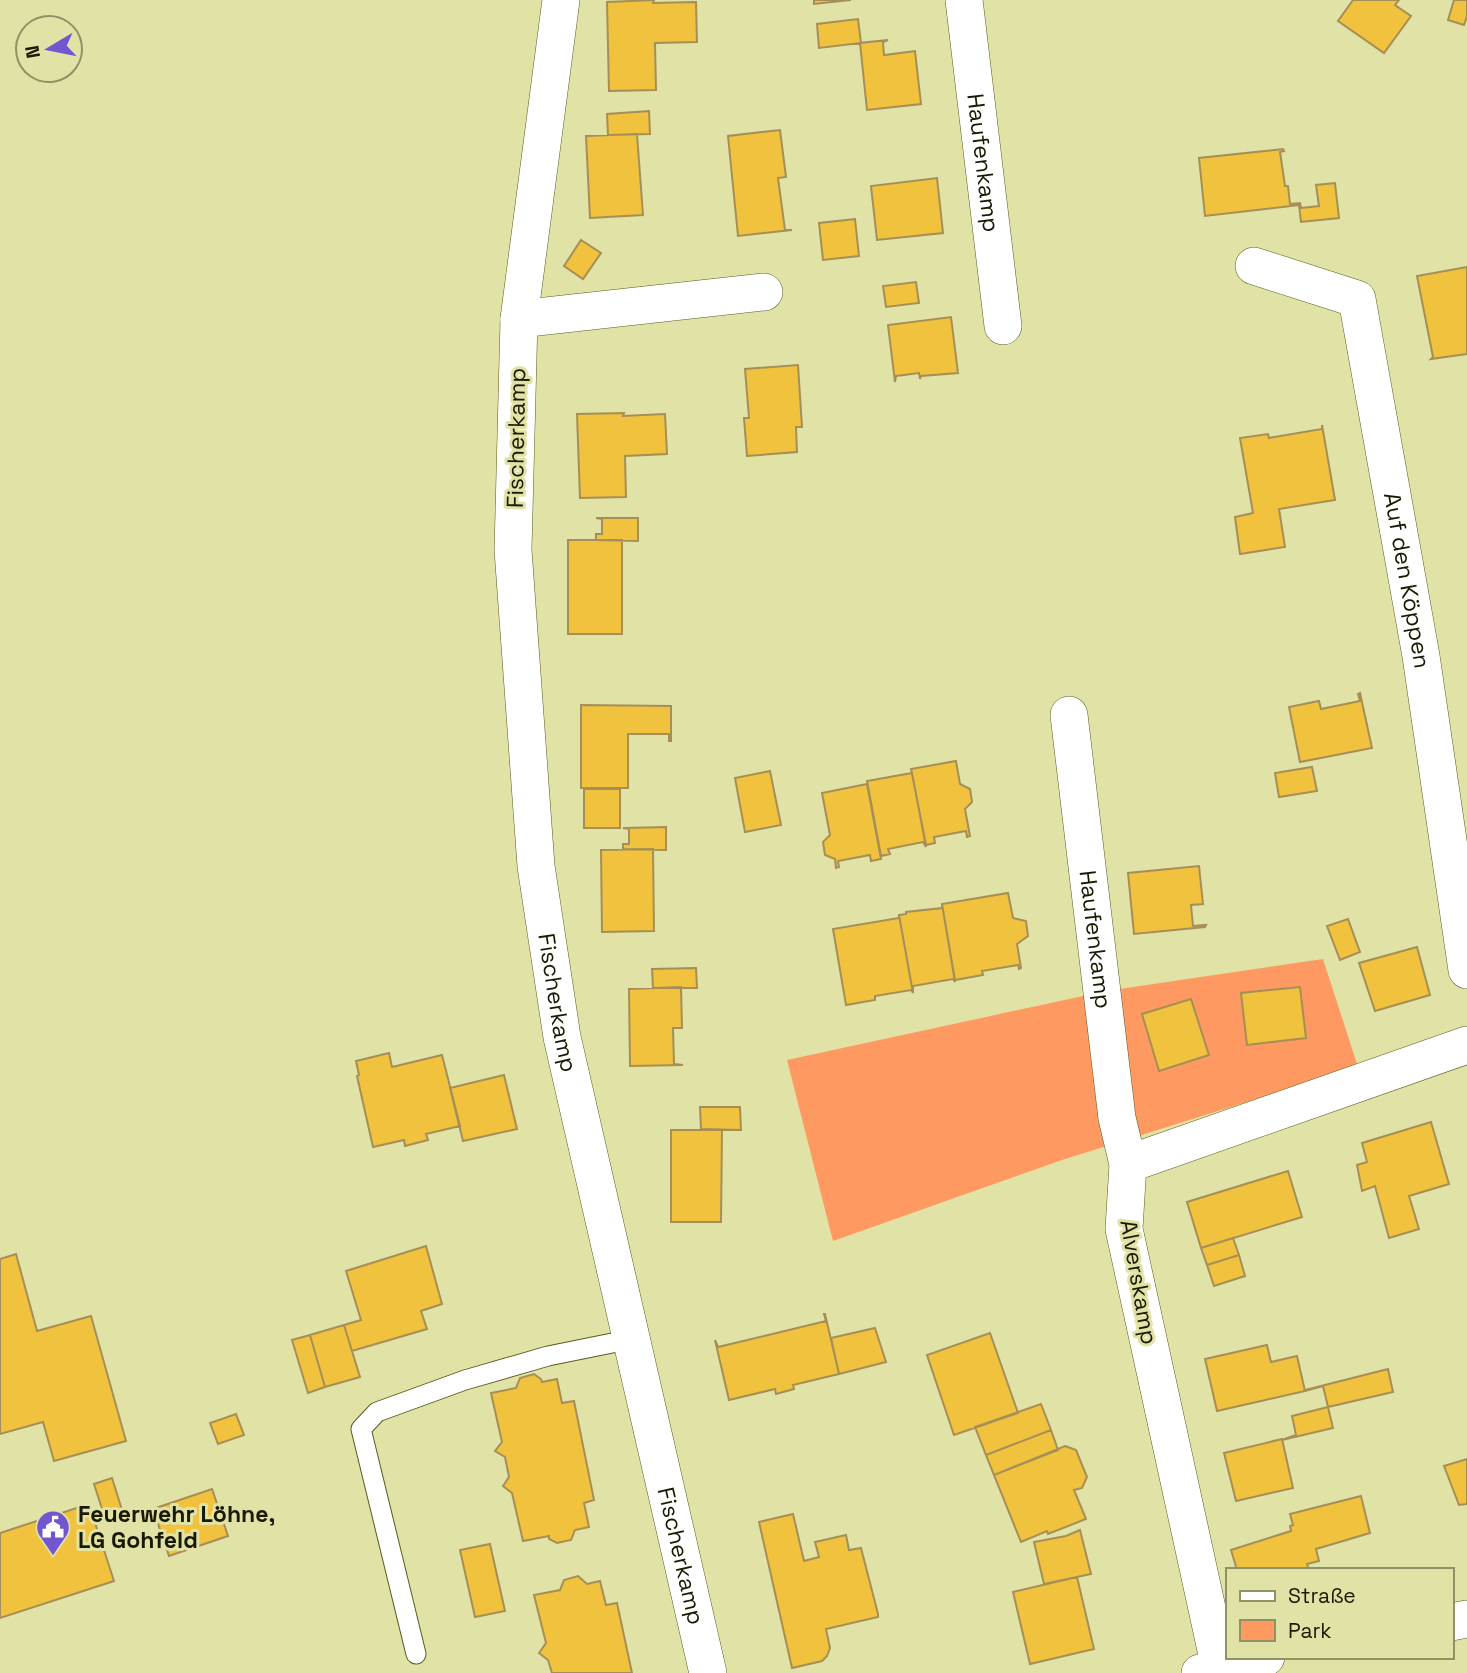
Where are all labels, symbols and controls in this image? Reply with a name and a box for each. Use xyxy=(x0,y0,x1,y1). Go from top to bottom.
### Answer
north arrow xyxy=(14,14,84,84)
text: N xyxy=(19,43,46,60)
street label: Haufenkamp xyxy=(960,92,1007,234)
street label: Fischerkamp xyxy=(500,368,532,508)
street label: Auf den Köppen xyxy=(1377,490,1438,670)
street label: Haufenkamp xyxy=(1073,868,1119,1010)
street label: Fischerkamp xyxy=(531,931,585,1075)
street label: Alverskamp xyxy=(1113,1217,1165,1347)
street label: Fischerkamp xyxy=(651,1484,711,1628)
place label: Feuerwehr Löhne, LG Gohfeld xyxy=(78,1499,275,1555)
public building icon: Feuerwehr Löhne, LG Gohfeld xyxy=(34,1508,72,1557)
legend xyxy=(1226,1568,1453,1659)
text: Straße xyxy=(1288,1582,1356,1609)
text: Park xyxy=(1288,1617,1332,1644)

